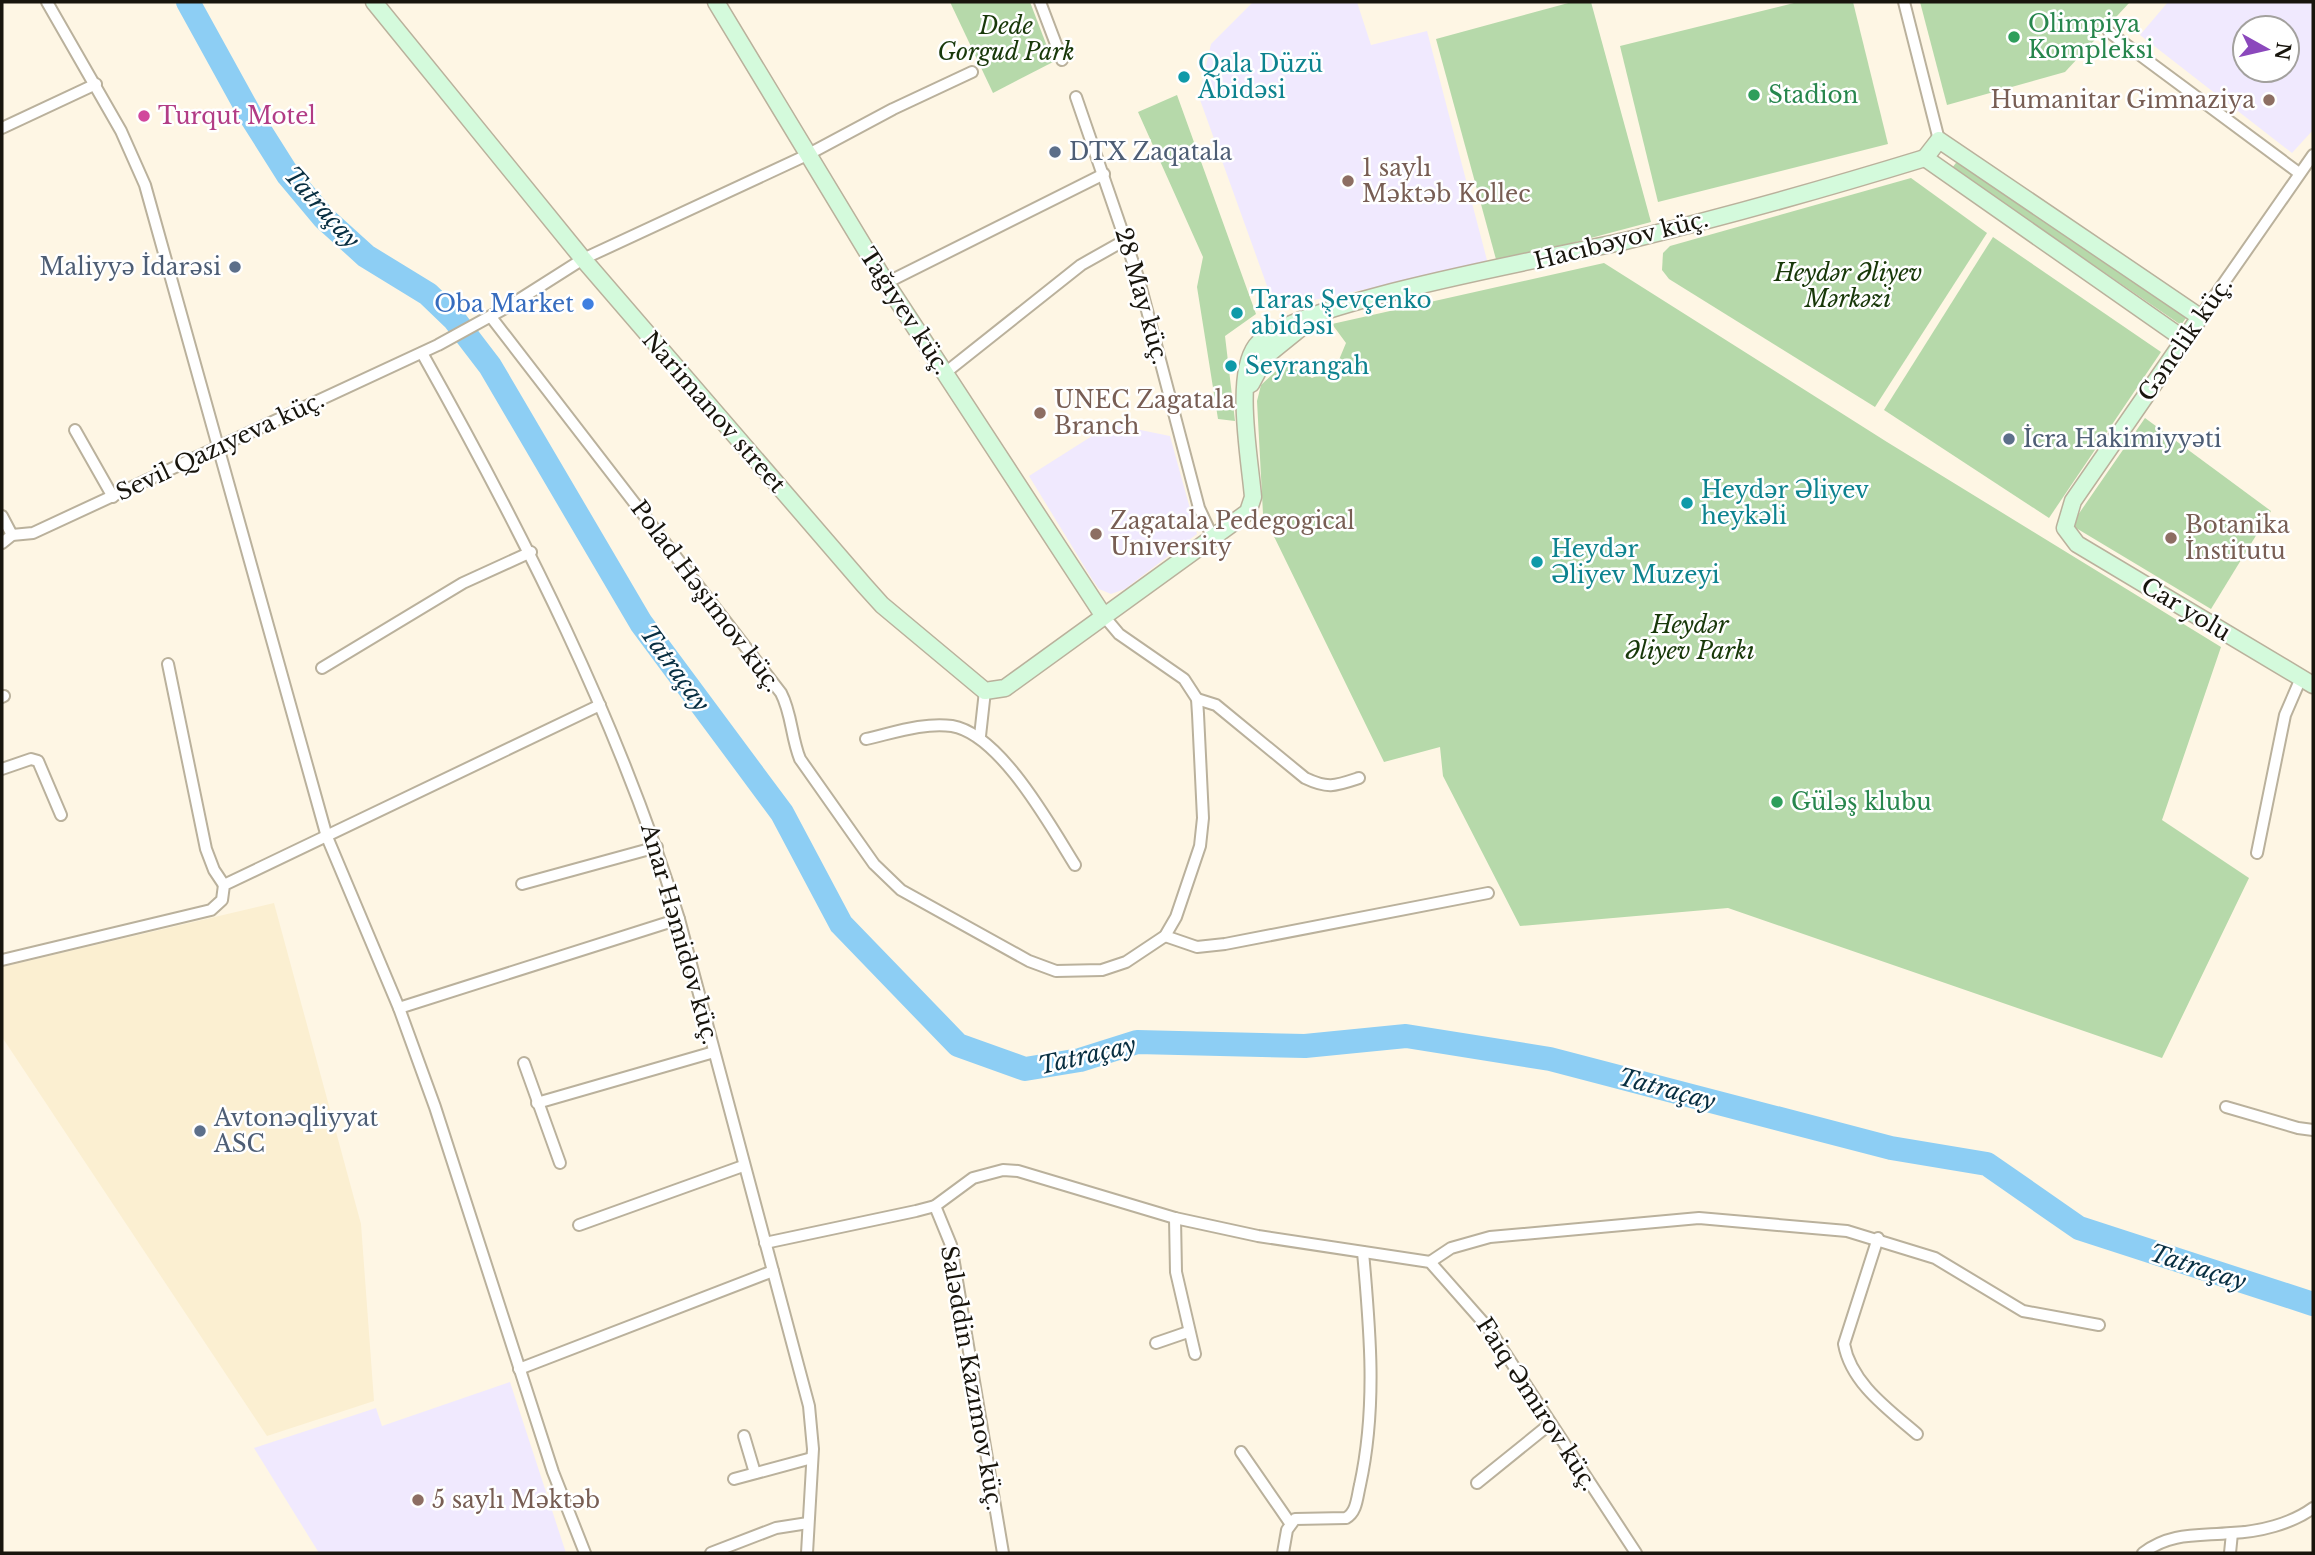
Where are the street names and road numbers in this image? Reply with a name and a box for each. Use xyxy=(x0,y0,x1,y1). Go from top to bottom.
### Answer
street label: Hacıbəyov küç. xyxy=(1531,205,1711,275)
street label: 28 May küç. xyxy=(1109,225,1175,367)
street label: Tağıyev küç. xyxy=(854,242,956,380)
street label: Gənclik küç. xyxy=(2132,272,2238,406)
street label: Narimanov street xyxy=(636,326,792,498)
street label: Sevil Qazıyeva küç. xyxy=(111,385,329,507)
street label: Polad Həşimov küç. xyxy=(625,495,787,697)
street label: Car yolu xyxy=(2136,571,2236,647)
street label: Anar Həmidov küç. xyxy=(635,820,725,1048)
street label: Saləddin Kazımov küç. xyxy=(935,1244,1009,1512)
street label: Faiq Əmirov küç. xyxy=(1471,1312,1603,1496)

